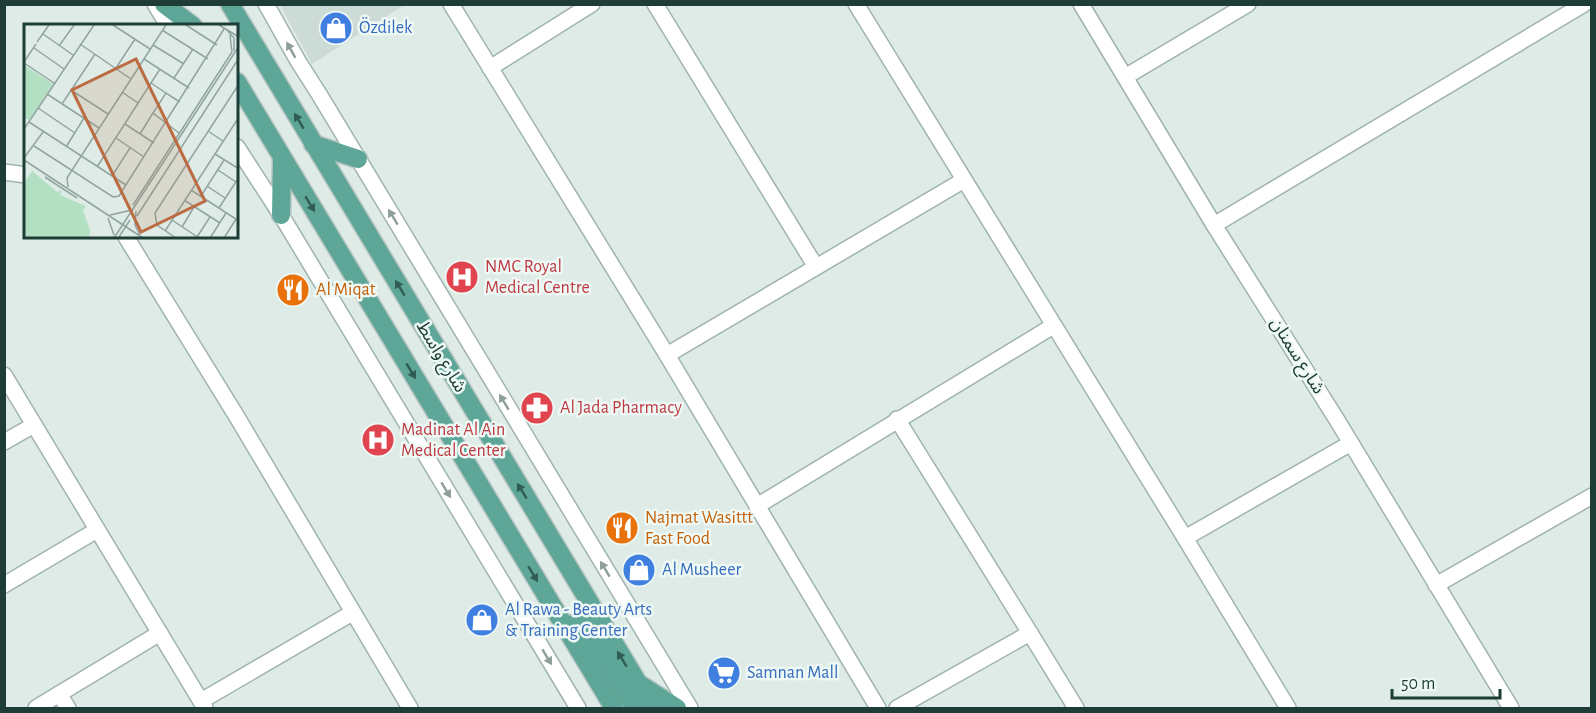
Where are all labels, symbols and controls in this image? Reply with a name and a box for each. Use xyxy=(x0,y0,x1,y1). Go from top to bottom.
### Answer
shop icon: Özdilek xyxy=(318,10,354,46)
place label: Özdilek xyxy=(359,17,413,37)
inset map xyxy=(24,24,238,238)
one-way arrow xyxy=(286,42,297,58)
one-way arrow xyxy=(294,113,305,129)
one-way arrow xyxy=(305,196,316,212)
one-way arrow xyxy=(387,209,398,225)
place label: NMC Royal Medical Centre xyxy=(485,258,590,297)
hospital icon: NMC Royal Medical Centre xyxy=(444,259,480,295)
restaurant icon: Al Miqat xyxy=(275,272,311,308)
one-way arrow xyxy=(394,280,405,296)
place label: Al Miqat xyxy=(316,281,376,299)
street label: شارع سمنان xyxy=(1263,315,1328,399)
street label: شارع واسط xyxy=(409,318,469,398)
one-way arrow xyxy=(406,363,416,380)
pharmacy icon: Al Jada Pharmacy xyxy=(519,390,555,426)
one-way arrow xyxy=(499,394,510,410)
place label: Al Jada Pharmacy xyxy=(560,399,682,417)
place label: Madinat Al Ain Medical Center xyxy=(401,421,506,460)
hospital icon: Madinat Al Ain Medical Center xyxy=(360,422,396,458)
one-way arrow xyxy=(441,482,452,498)
one-way arrow xyxy=(516,483,527,499)
place label: Najmat Wasittt Fast Food xyxy=(645,509,753,548)
restaurant icon: Najmat Wasittt Fast Food xyxy=(604,510,640,546)
shop icon: Al Musheer xyxy=(621,552,657,588)
one-way arrow xyxy=(600,560,610,577)
place label: Al Musheer xyxy=(662,561,741,579)
one-way arrow xyxy=(528,566,539,582)
place label: Al Rawa - Beauty Arts & Training Center xyxy=(505,601,652,640)
shop icon: Al Rawa - Beauty Arts & Training Center xyxy=(464,602,500,638)
one-way arrow xyxy=(541,649,552,665)
one-way arrow xyxy=(617,651,628,667)
supermarket icon: Samnan Mall xyxy=(706,655,742,691)
scale bar xyxy=(1392,662,1500,700)
place label: Samnan Mall xyxy=(747,664,838,682)
text: 50 m xyxy=(1401,675,1435,693)

